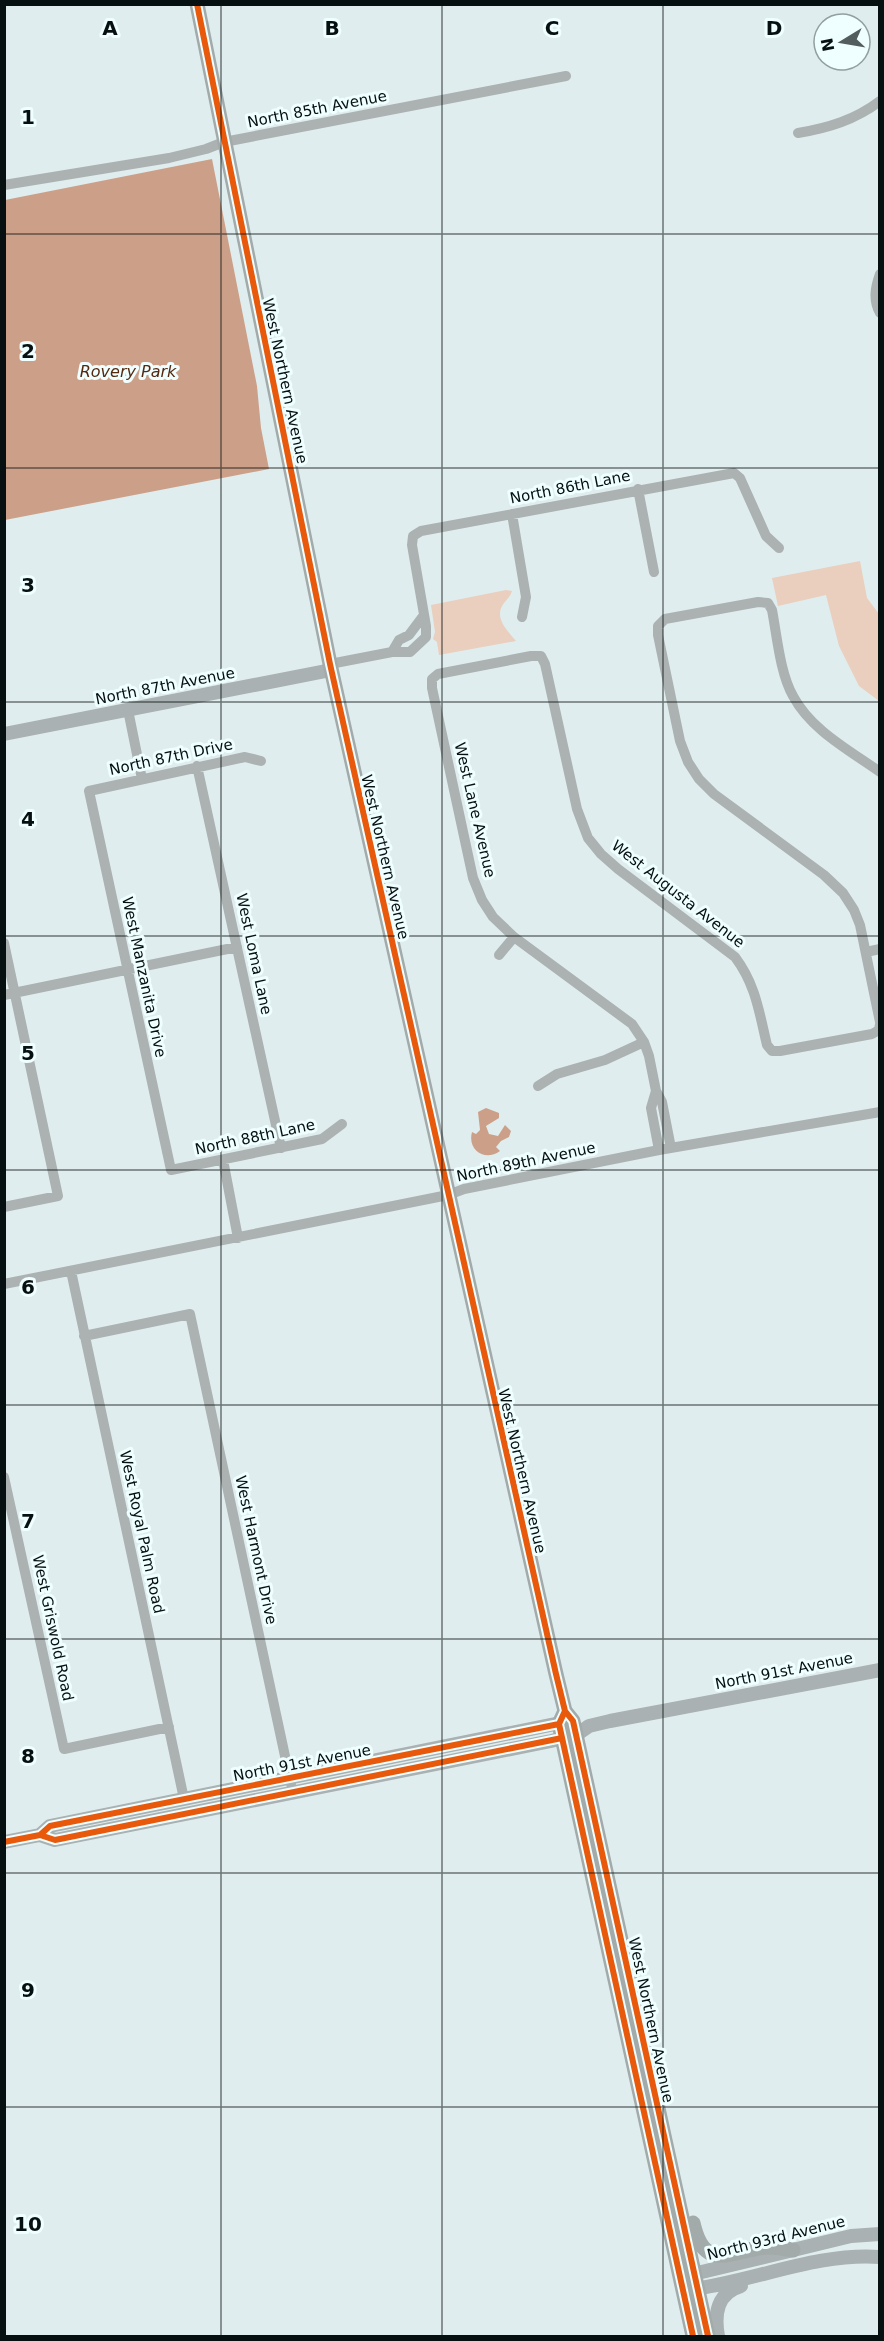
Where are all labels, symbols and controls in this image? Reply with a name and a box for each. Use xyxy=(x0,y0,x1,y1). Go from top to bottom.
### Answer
north arrow xyxy=(812,12,872,72)
text: A xyxy=(102,16,118,40)
text: B xyxy=(324,16,340,40)
text: C xyxy=(545,16,559,40)
text: D xyxy=(766,16,782,40)
text: N xyxy=(817,36,838,53)
street label: North 85th Avenue xyxy=(246,87,388,131)
text: 1 xyxy=(21,105,35,129)
street label: West Northern Avenue xyxy=(259,297,311,465)
text: 2 xyxy=(21,339,35,363)
water label: Rovery Park xyxy=(80,362,177,381)
street label: North 86th Lane xyxy=(508,467,632,507)
text: 3 xyxy=(21,573,35,597)
street label: North 87th Avenue xyxy=(94,664,236,708)
street label: North 87th Drive xyxy=(108,735,234,779)
street label: West Lane Avenue xyxy=(451,741,499,879)
street label: West Northern Avenue xyxy=(357,773,413,941)
text: 4 xyxy=(21,807,35,831)
street label: West Augusta Avenue xyxy=(608,836,748,952)
street label: West Loma Lane xyxy=(232,892,276,1016)
street label: West Manzanita Drive xyxy=(118,895,170,1059)
text: 5 xyxy=(21,1041,35,1065)
street label: North 88th Lane xyxy=(193,1115,317,1159)
street label: North 89th Avenue xyxy=(455,1138,597,1186)
text: 6 xyxy=(21,1275,35,1299)
street label: West Northern Avenue xyxy=(494,1387,550,1555)
street label: West Royal Palm Road xyxy=(116,1449,168,1615)
street label: West Harmont Drive xyxy=(231,1474,281,1626)
text: 7 xyxy=(21,1509,35,1533)
street label: West Griswold Road xyxy=(29,1553,77,1703)
street label: North 91st Avenue xyxy=(714,1649,854,1693)
street label: North 91st Avenue xyxy=(232,1741,372,1785)
text: 8 xyxy=(21,1744,35,1768)
street label: West Northern Avenue xyxy=(625,1936,677,2104)
text: 9 xyxy=(21,1978,35,2002)
text: 10 xyxy=(14,2212,42,2236)
street label: North 93rd Avenue xyxy=(705,2212,847,2264)

